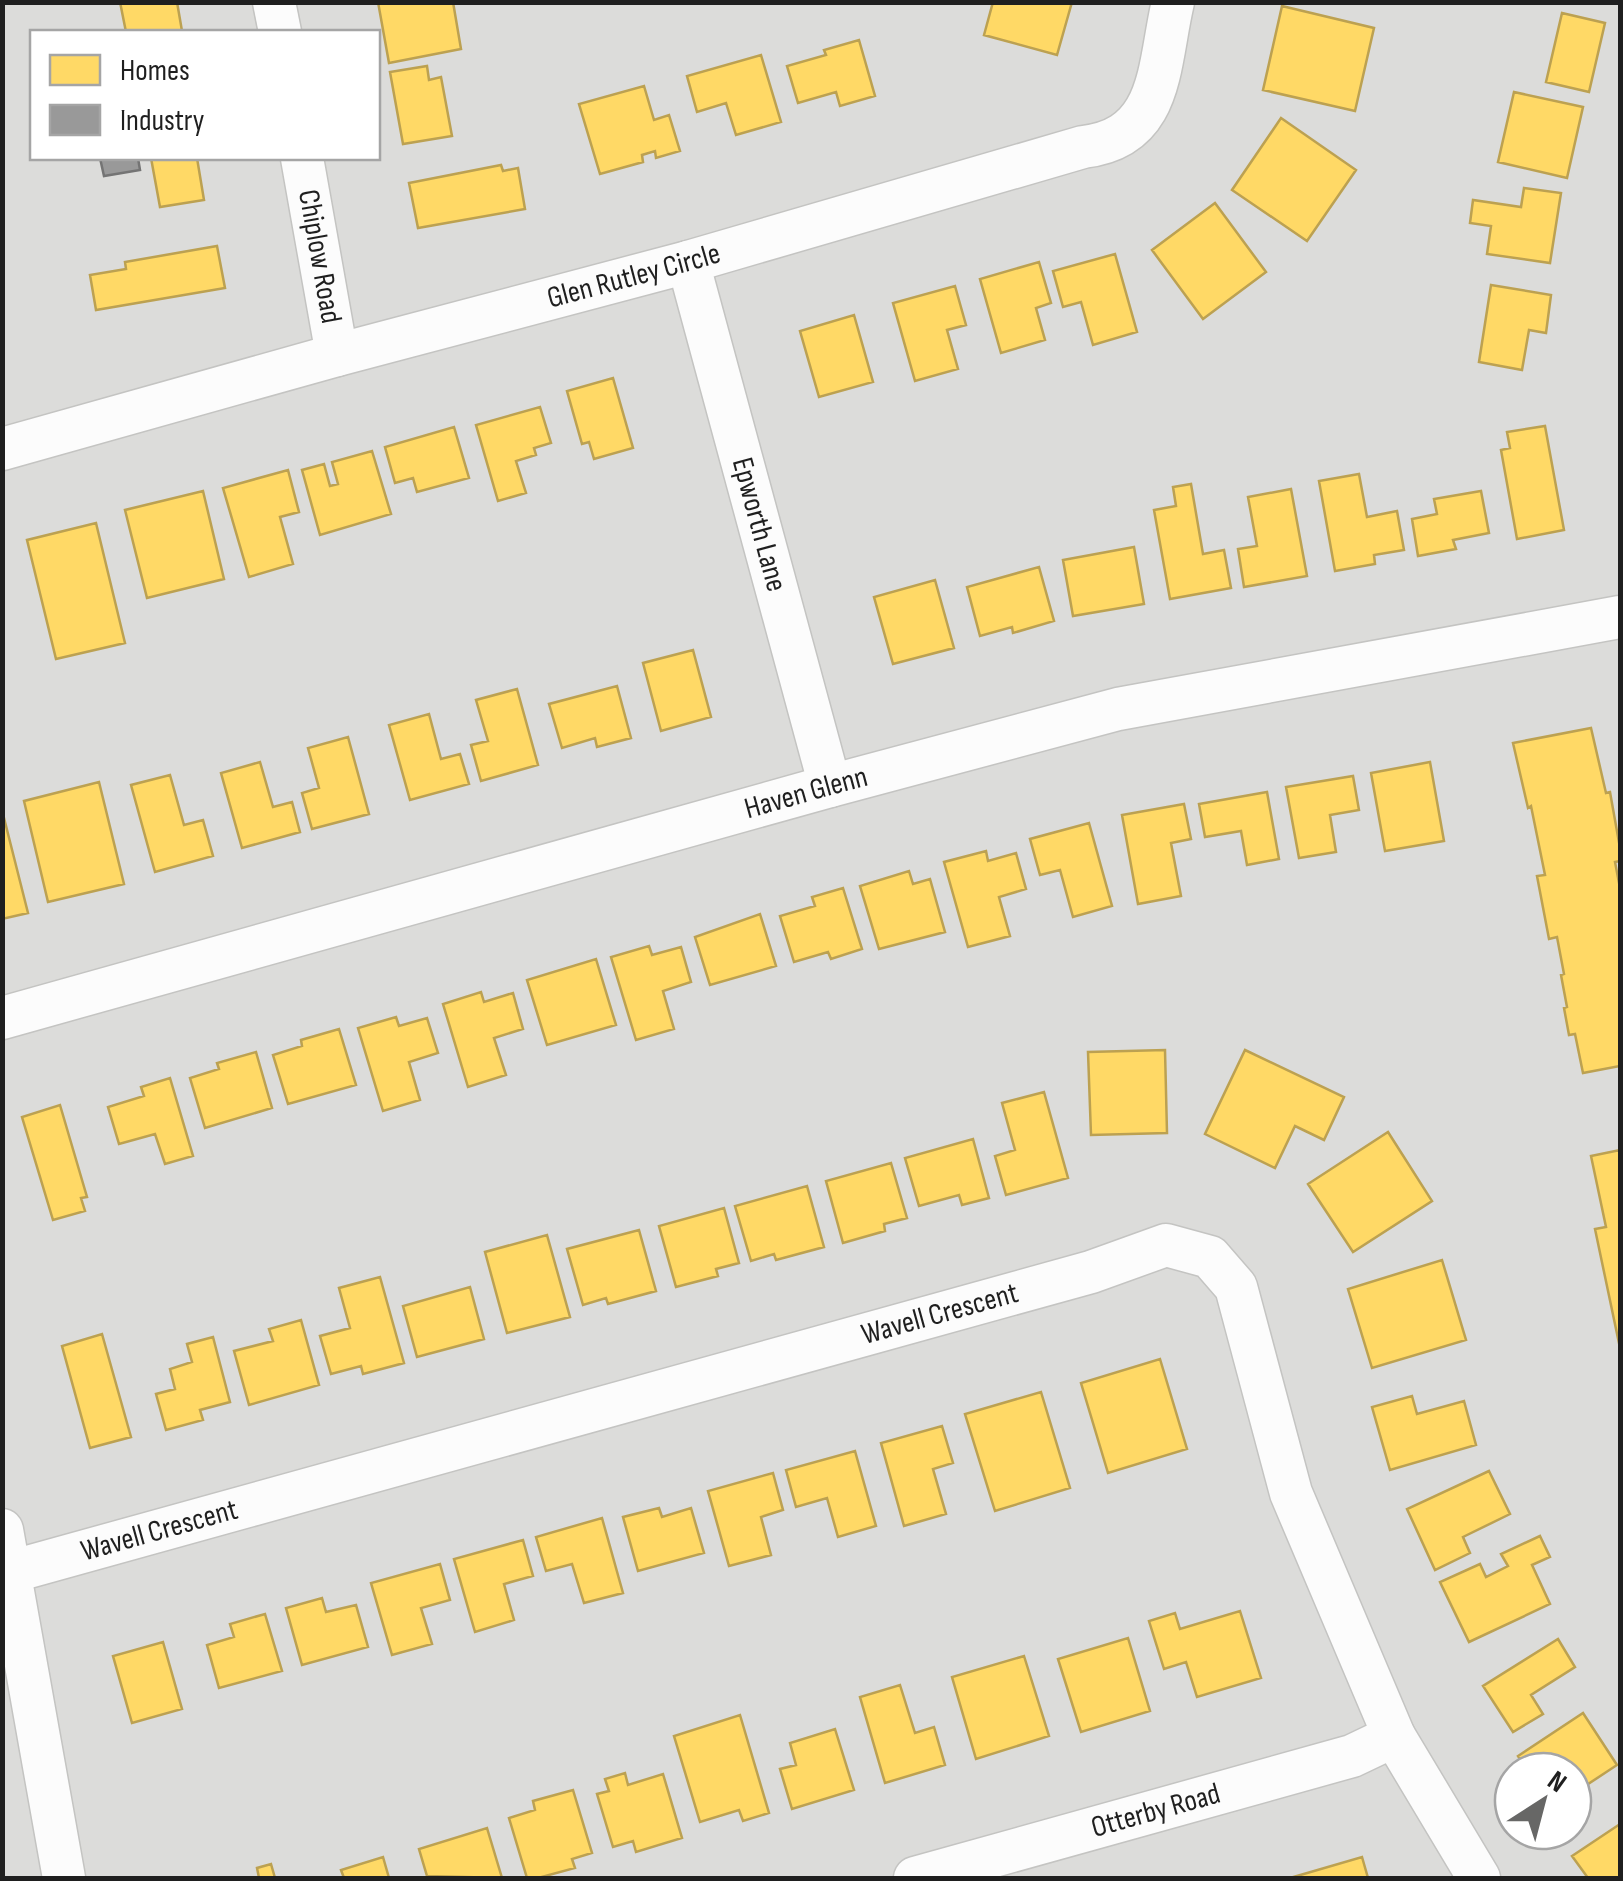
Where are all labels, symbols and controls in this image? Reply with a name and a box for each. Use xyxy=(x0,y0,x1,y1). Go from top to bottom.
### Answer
legend xyxy=(30,30,380,160)
text: Homes xyxy=(120,53,190,89)
text: Industry xyxy=(120,103,205,139)
street label: Chiplow Road xyxy=(290,187,349,326)
street label: Glen Rutley Circle xyxy=(543,236,725,317)
street label: Epworth Lane xyxy=(724,454,794,595)
street label: Haven Glenn xyxy=(740,759,871,827)
street label: Wavell Crescent xyxy=(857,1275,1022,1353)
street label: Wavell Crescent xyxy=(77,1492,242,1569)
north arrow xyxy=(1493,1751,1593,1851)
text: N xyxy=(1541,1764,1573,1800)
street label: Otterby Road xyxy=(1087,1776,1224,1846)

